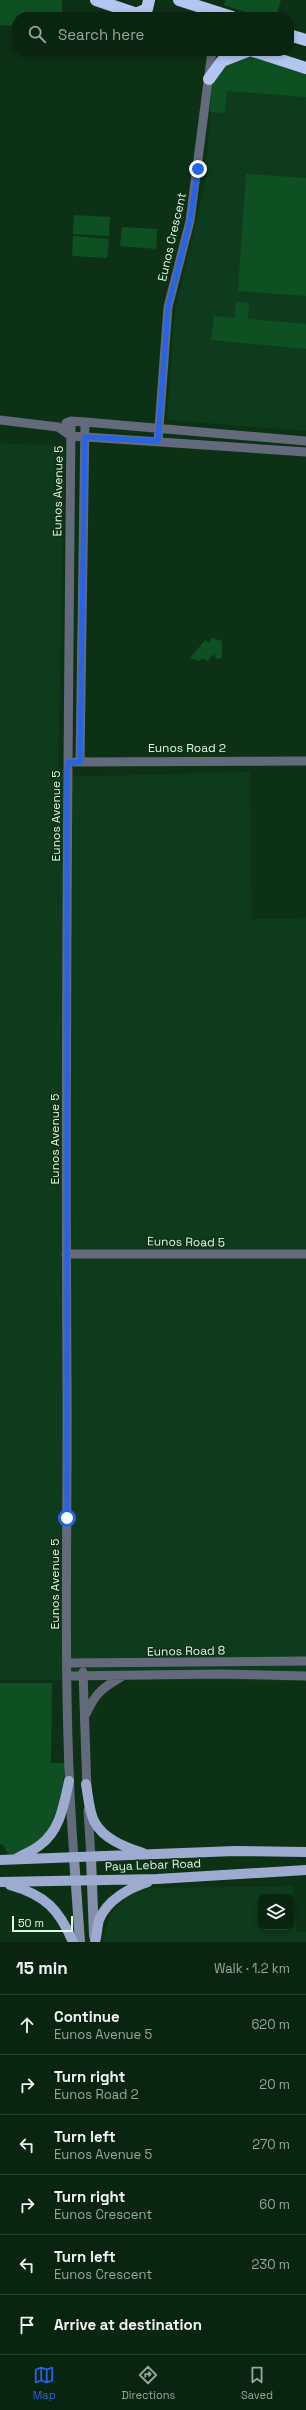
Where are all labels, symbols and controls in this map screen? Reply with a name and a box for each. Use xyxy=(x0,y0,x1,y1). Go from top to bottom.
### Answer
search box xyxy=(12,12,294,56)
icon: search xyxy=(26,23,48,45)
text: Search here xyxy=(58,25,144,44)
route end xyxy=(189,160,207,178)
street label: Eunos Crescent xyxy=(154,191,190,283)
street label: Eunos Avenue 5 xyxy=(49,445,67,537)
street label: Eunos Road 2 xyxy=(148,740,226,756)
street label: Eunos Avenue 5 xyxy=(48,771,64,861)
street label: Eunos Avenue 5 xyxy=(47,1094,63,1184)
street label: Eunos Road 5 xyxy=(147,1233,225,1251)
route start xyxy=(58,1509,76,1527)
street label: Eunos Avenue 5 xyxy=(47,1539,63,1629)
street label: Eunos Road 8 xyxy=(147,1642,225,1660)
street label: Paya Lebar Road xyxy=(105,1855,201,1875)
map controls xyxy=(258,1894,294,1930)
button: layers xyxy=(258,1894,294,1930)
scale bar xyxy=(12,1914,73,1933)
text: 50 m xyxy=(18,1916,44,1930)
text: 15 min xyxy=(16,1957,68,1979)
text: Walk · 1.2 km xyxy=(214,1960,290,1977)
text: Continue xyxy=(54,2007,120,2026)
icon: ahead xyxy=(16,2014,38,2036)
text: 620 m xyxy=(251,2016,290,2033)
text: Eunos Avenue 5 xyxy=(54,2026,152,2043)
text: Turn right xyxy=(54,2067,125,2086)
icon: right xyxy=(16,2074,38,2096)
text: 20 m xyxy=(259,2076,290,2093)
text: Eunos Road 2 xyxy=(54,2086,139,2103)
text: Turn left xyxy=(54,2127,116,2146)
icon: left xyxy=(16,2134,38,2156)
text: 270 m xyxy=(252,2136,290,2153)
text: Eunos Avenue 5 xyxy=(54,2146,152,2163)
text: Turn right xyxy=(54,2187,125,2206)
icon: right xyxy=(16,2194,38,2216)
text: 60 m xyxy=(259,2196,290,2213)
text: Eunos Crescent xyxy=(54,2206,152,2223)
text: Turn left xyxy=(54,2247,116,2266)
icon: left xyxy=(16,2254,38,2276)
text: 230 m xyxy=(252,2256,290,2273)
text: Eunos Crescent xyxy=(54,2266,152,2283)
icon: arrive xyxy=(16,2314,38,2336)
text: Arrive at destination xyxy=(54,2315,202,2334)
tab: Map xyxy=(33,2364,56,2402)
tab: Directions xyxy=(121,2364,175,2402)
tab: Saved xyxy=(241,2364,273,2402)

